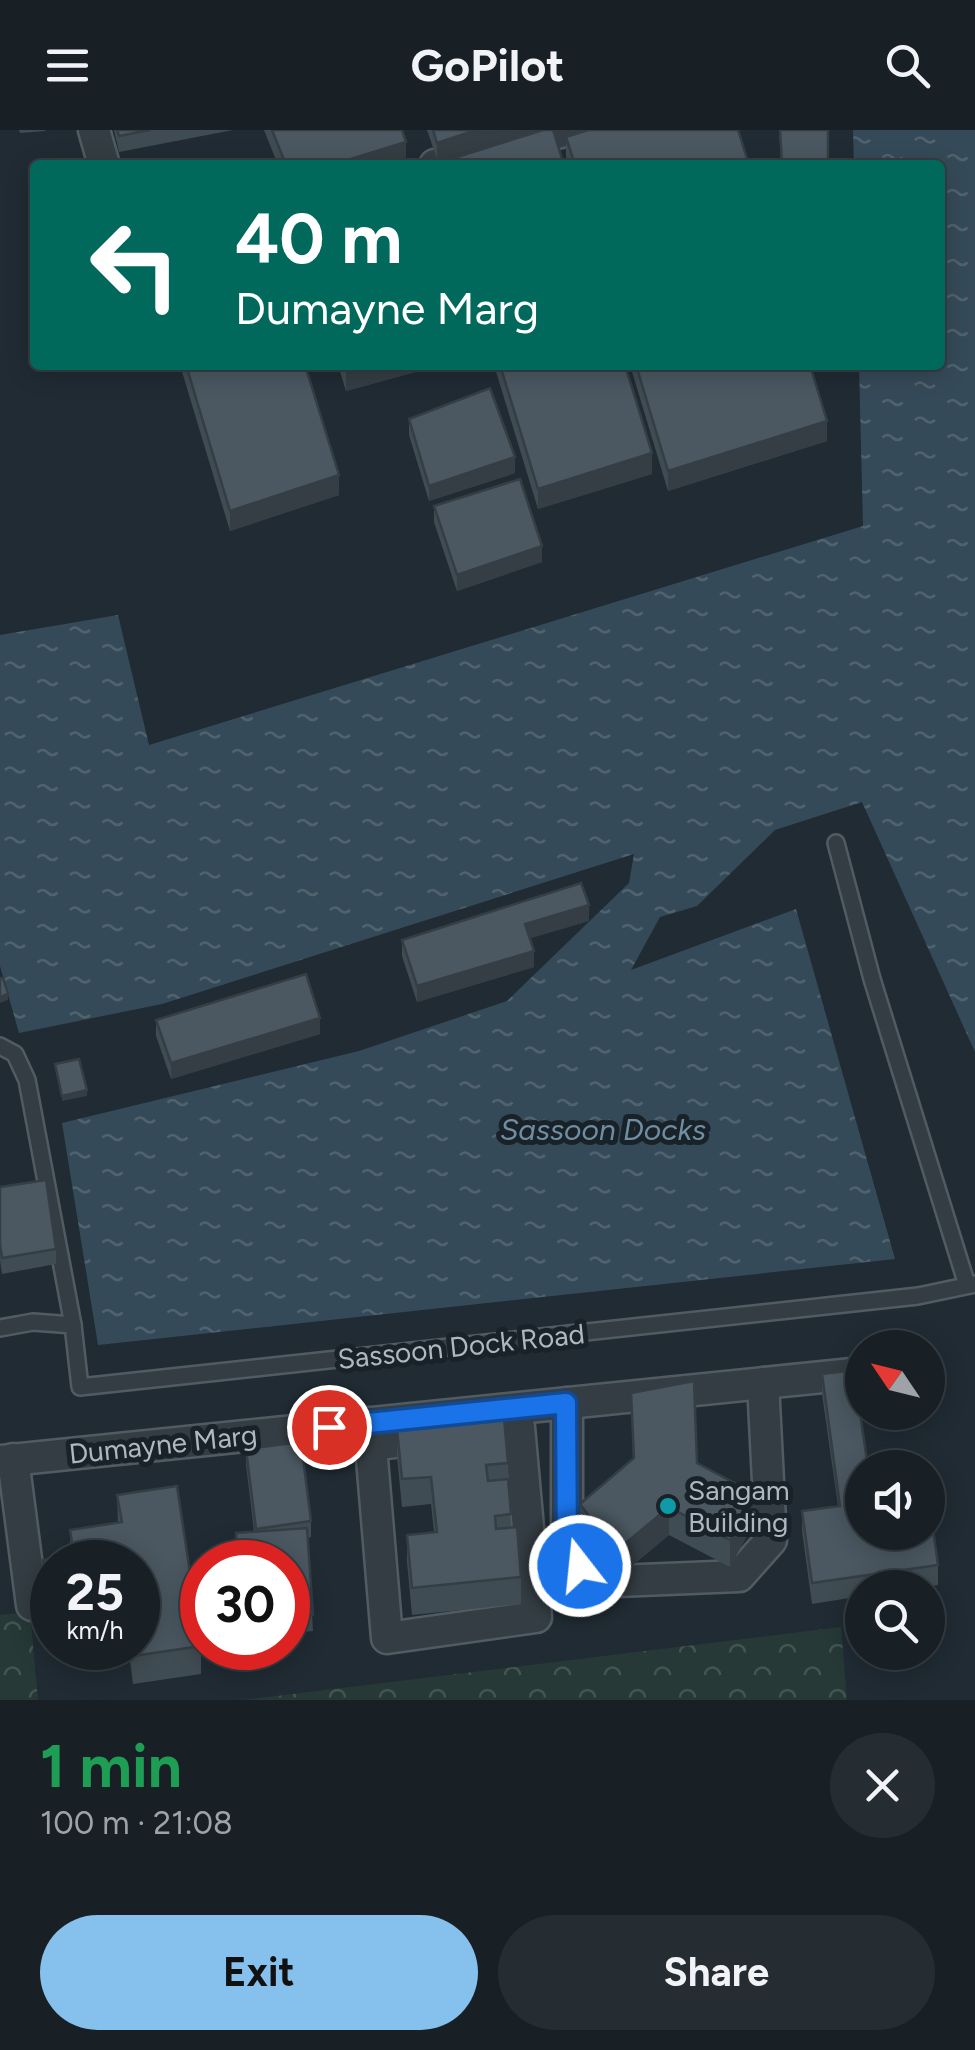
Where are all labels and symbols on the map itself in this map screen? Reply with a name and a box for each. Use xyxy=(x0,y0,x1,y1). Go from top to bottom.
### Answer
water label: Sassoon Docks xyxy=(500,1111,706,1148)
street label: Sassoon Dock Road xyxy=(336,1316,586,1376)
north arrow xyxy=(845,1330,945,1430)
pin xyxy=(287,1385,372,1470)
street label: Dumayne Marg xyxy=(67,1417,259,1471)
place label: Sangam Building xyxy=(688,1473,790,1539)
marker: Sangam Building xyxy=(657,1495,679,1517)
position arrow xyxy=(528,1514,632,1618)
speed limit sign: 30 xyxy=(180,1540,310,1670)

